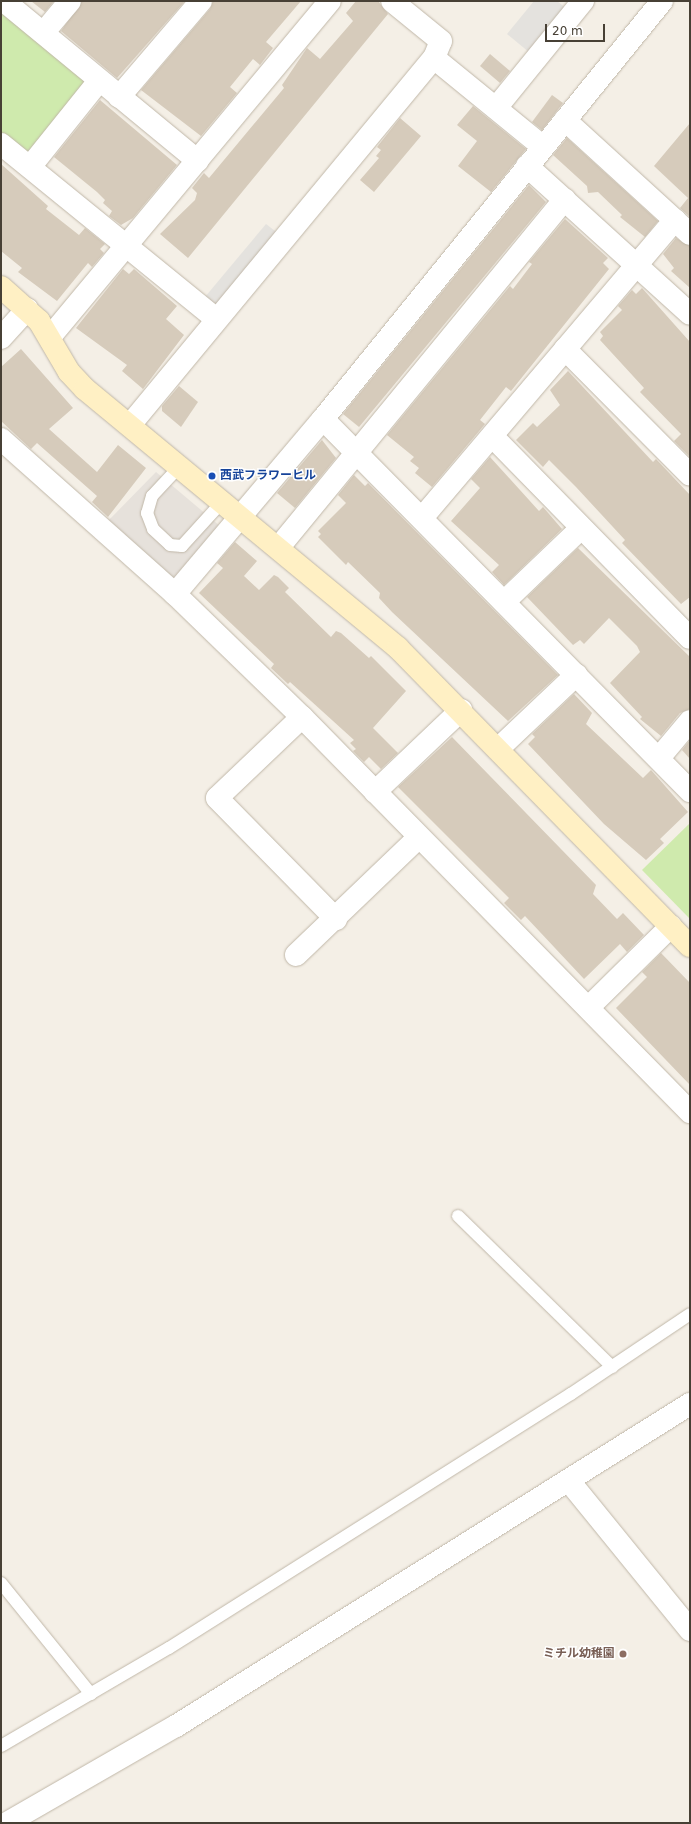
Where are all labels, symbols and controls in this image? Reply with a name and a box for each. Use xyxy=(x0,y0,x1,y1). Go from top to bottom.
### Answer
scale bar xyxy=(547,16,607,42)
text: 20 m xyxy=(552,24,583,38)
place label: 西武フラワーヒル xyxy=(220,469,316,483)
marker: 西武フラワーヒル xyxy=(207,471,217,481)
place label: ミチル幼稚園 xyxy=(543,1647,615,1661)
marker: ミチル幼稚園 xyxy=(618,1649,628,1659)

